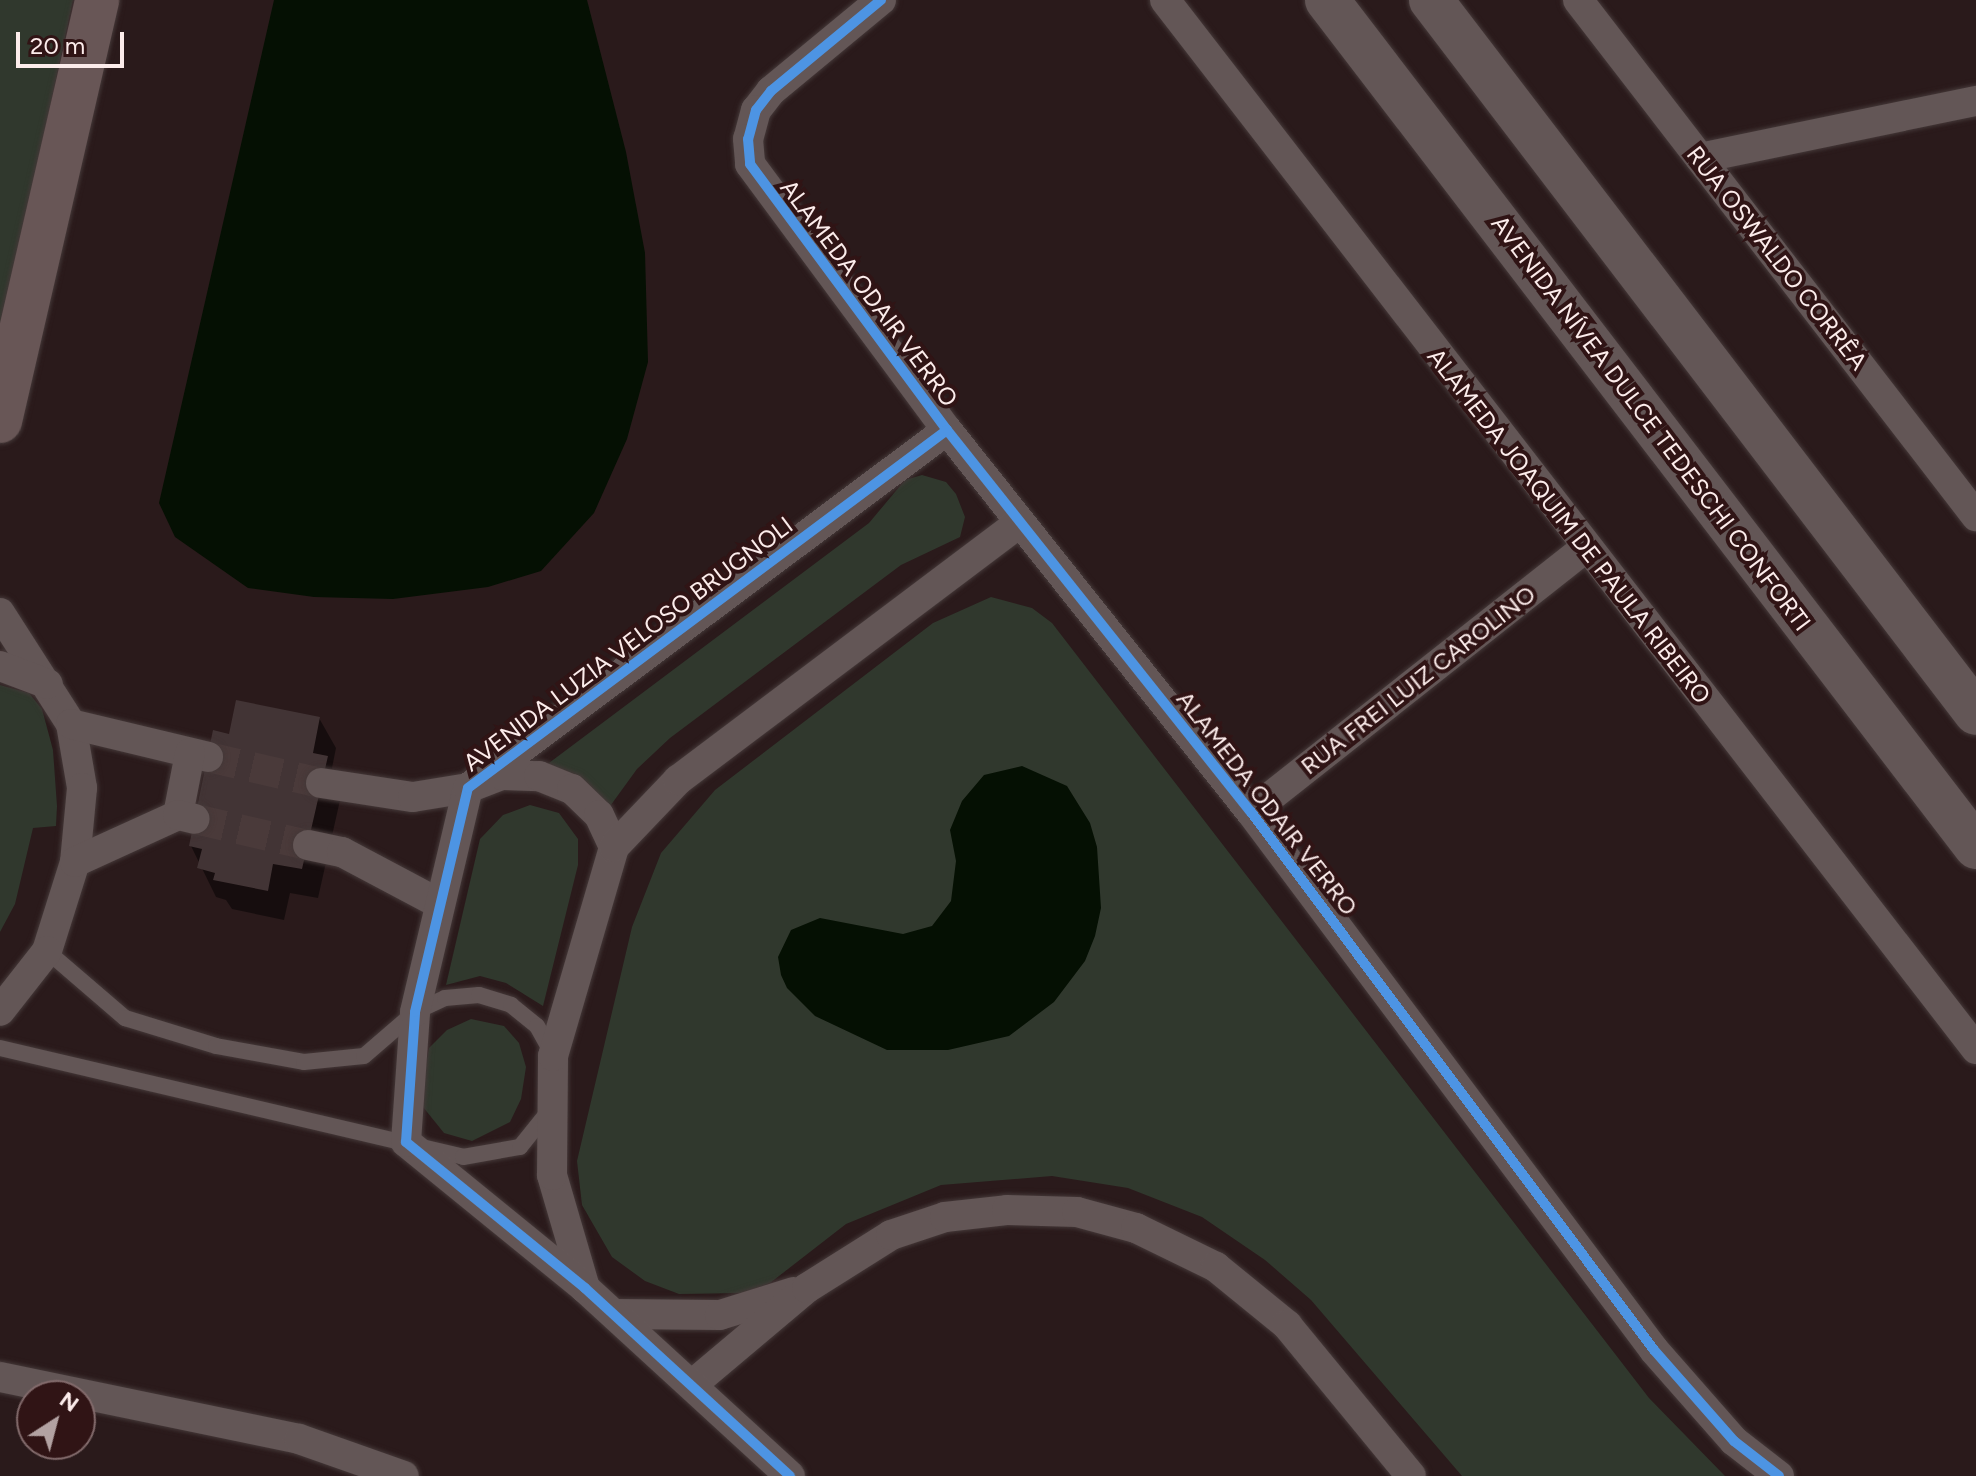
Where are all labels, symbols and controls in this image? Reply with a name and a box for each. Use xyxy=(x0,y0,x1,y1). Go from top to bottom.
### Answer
scale bar xyxy=(20,16,128,66)
text: 20 m xyxy=(30,31,85,60)
street label: RUA OSWALDO CORRÊA xyxy=(1681,140,1873,376)
street label: ALAMEDA ODAIR VERRO xyxy=(774,174,964,412)
street label: AVENIDA NÍVEA DULCE TEDESCHI CONFORTI xyxy=(1485,210,1817,636)
street label: ALAMEDA JOAQUIM DE PAULA RIBEIRO xyxy=(1421,343,1717,709)
street label: AVENIDA LUZIA VELOSO BRUGNOLI xyxy=(458,511,798,777)
street label: RUA FREI LUIZ CAROLINO xyxy=(1295,580,1541,780)
street label: ALAMEDA ODAIR VERRO xyxy=(1171,685,1363,921)
north arrow xyxy=(16,1380,96,1460)
text: N xyxy=(54,1386,84,1418)

